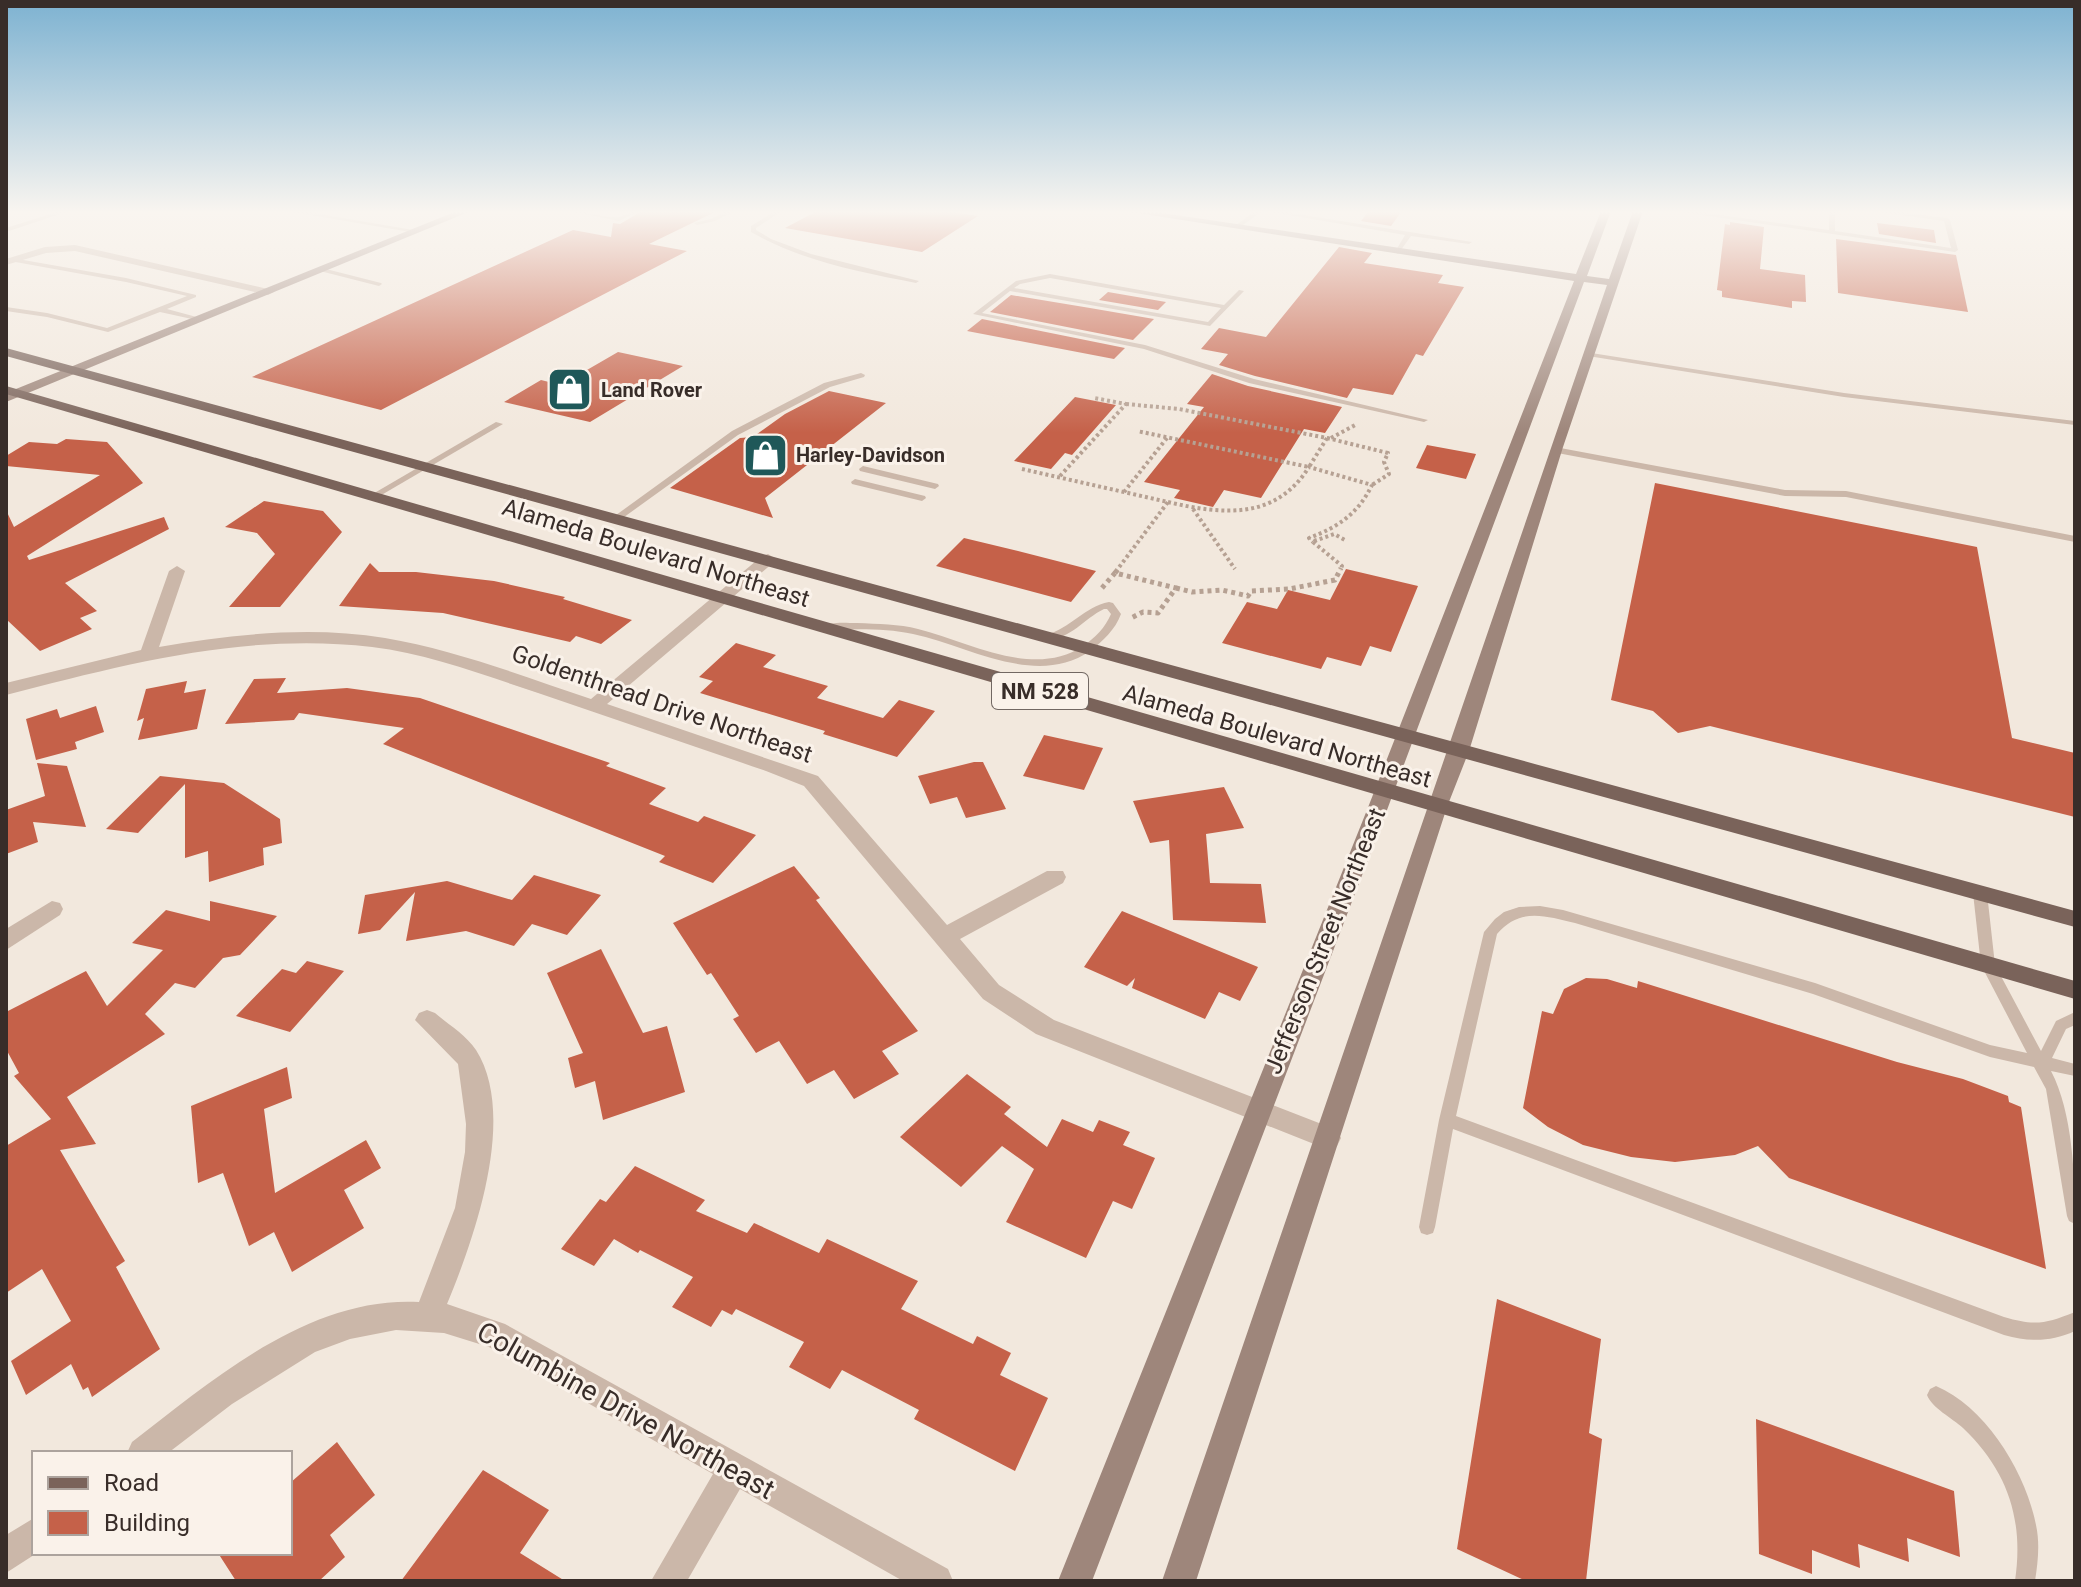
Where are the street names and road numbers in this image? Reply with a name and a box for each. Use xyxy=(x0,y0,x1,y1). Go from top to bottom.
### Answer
street label: Alameda Boulevard Northeast xyxy=(499,493,813,613)
street label: Goldenthread Drive Northeast xyxy=(508,639,816,769)
road number: NM 528 xyxy=(992,673,1088,709)
street label: Alameda Boulevard Northeast xyxy=(1119,678,1435,794)
street label: Jefferson Street Northeast xyxy=(1259,804,1391,1078)
street label: Columbine Drive Northeast xyxy=(471,1315,780,1506)

